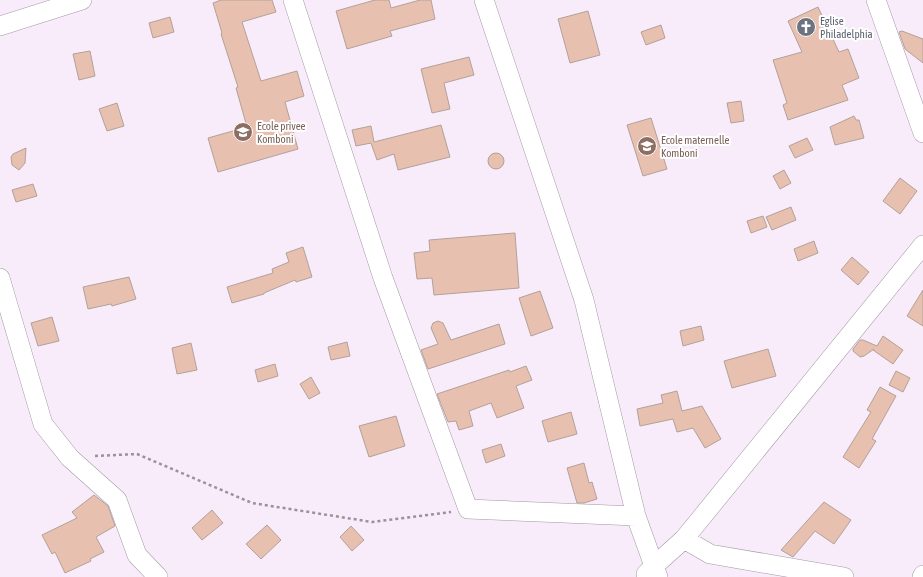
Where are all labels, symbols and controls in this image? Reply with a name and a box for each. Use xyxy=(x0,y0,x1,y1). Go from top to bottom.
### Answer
place label: Eglise Philadelphia xyxy=(820,15,873,40)
church icon: Eglise Philadelphia xyxy=(795,16,817,38)
place label: Ecole privee Komboni xyxy=(257,120,306,145)
school or university icon: Ecole privee Komboni xyxy=(232,121,254,143)
place label: Ecole maternelle Komboni xyxy=(661,134,730,159)
school or university icon: Ecole maternelle Komboni xyxy=(636,135,658,157)

